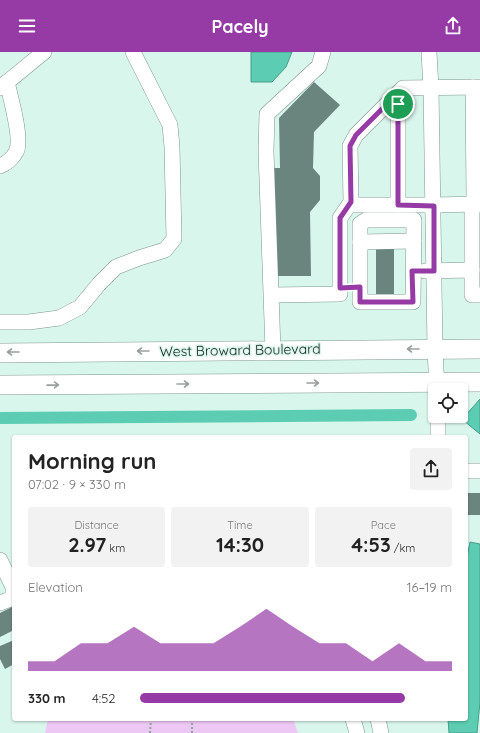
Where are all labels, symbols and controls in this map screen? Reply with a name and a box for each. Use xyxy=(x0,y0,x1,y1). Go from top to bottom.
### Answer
icon: menu xyxy=(16,15,38,37)
text: Pacely xyxy=(211,15,269,38)
icon: share xyxy=(442,15,464,37)
pin xyxy=(381,87,415,121)
icon: arrive xyxy=(387,93,409,115)
street label: West Broward Boulevard xyxy=(159,340,321,360)
one-way arrow xyxy=(407,345,420,353)
one-way arrow xyxy=(137,347,150,355)
one-way arrow xyxy=(7,348,20,356)
one-way arrow xyxy=(306,379,319,387)
one-way arrow xyxy=(176,380,189,387)
one-way arrow xyxy=(46,381,59,389)
map controls xyxy=(428,383,468,423)
button: locate xyxy=(428,383,468,423)
text: Morning run xyxy=(28,447,156,475)
button: share xyxy=(410,448,452,490)
text: 07:02 · 9 × 330 m xyxy=(28,476,126,492)
text: Distance xyxy=(75,518,119,532)
text: Time xyxy=(227,518,253,532)
text: Pace xyxy=(371,518,396,532)
text: 2.97 xyxy=(68,532,106,557)
text: 14:30 xyxy=(216,532,264,557)
text: 4:53 xyxy=(351,532,391,557)
text: km xyxy=(106,541,125,555)
text: /km xyxy=(391,541,415,555)
text: Elevation xyxy=(28,579,83,595)
text: 16–19 m xyxy=(407,579,452,595)
text: 330 m xyxy=(28,690,66,706)
text: 4:52 xyxy=(92,690,116,706)

